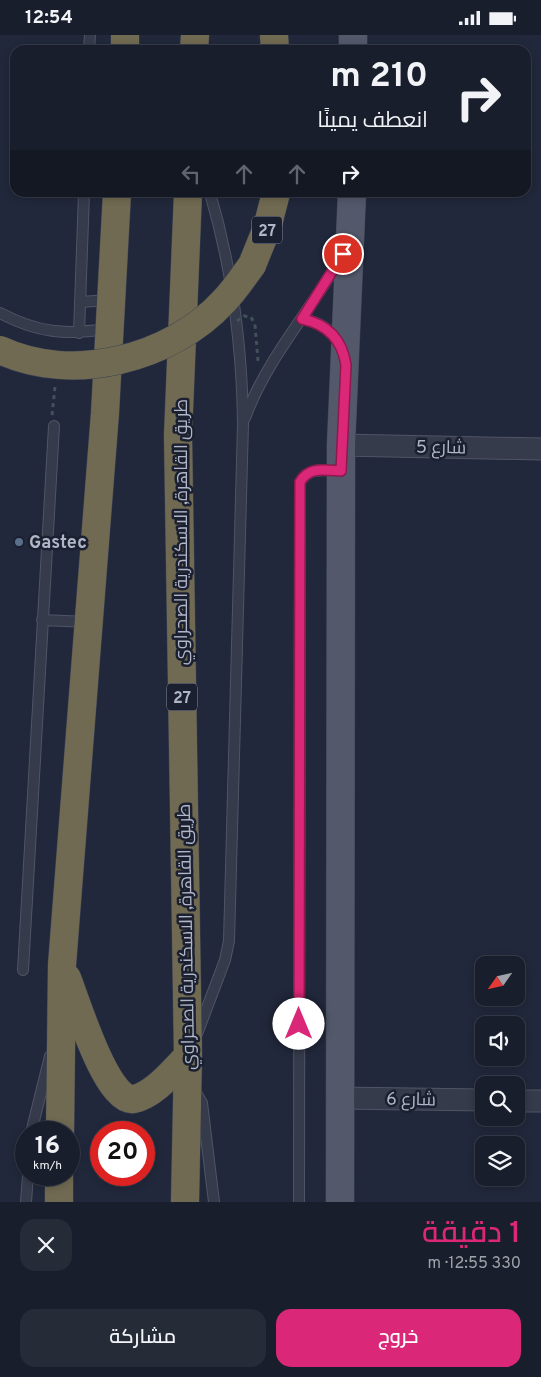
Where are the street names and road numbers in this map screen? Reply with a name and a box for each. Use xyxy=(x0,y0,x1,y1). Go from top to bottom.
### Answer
road number: 27 xyxy=(252,217,282,243)
street label: طريق القاهرة, الاسكندرية الصحراوي xyxy=(171,399,195,665)
street label: شارع 5 xyxy=(416,437,466,460)
road number: 27 xyxy=(167,684,197,711)
street label: طريق القاهرة, الاسكندرية الصحراوي xyxy=(174,804,202,1070)
street label: شارع 6 xyxy=(386,1089,436,1112)

